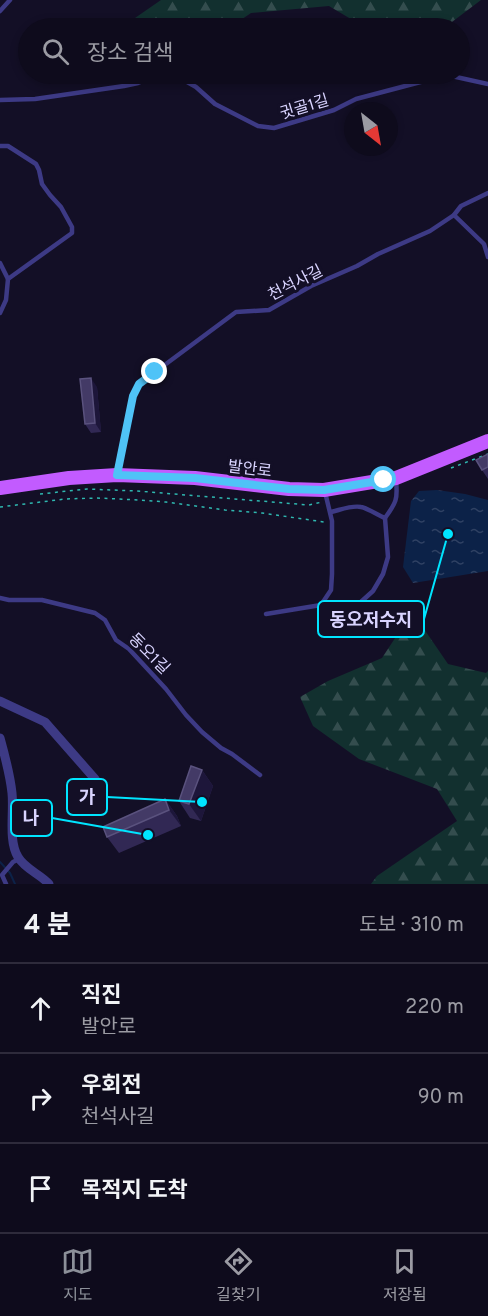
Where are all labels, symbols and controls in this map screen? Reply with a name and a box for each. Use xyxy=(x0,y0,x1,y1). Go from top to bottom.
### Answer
search box xyxy=(18,18,470,84)
icon: search xyxy=(39,35,72,68)
text: 장소 검색 xyxy=(87,41,173,68)
street label: 귓골1길 xyxy=(278,91,331,125)
north arrow xyxy=(344,102,398,156)
street label: 천석사길 xyxy=(265,262,327,306)
route end xyxy=(141,358,167,384)
street label: 발안로 xyxy=(227,457,273,483)
route start xyxy=(370,466,396,492)
callout: 동오저수지 xyxy=(318,601,424,637)
text: 동오저수지 xyxy=(330,610,412,633)
street label: 동오1길 xyxy=(124,630,173,679)
callout: 가 xyxy=(67,779,107,815)
text: 가 xyxy=(79,787,96,810)
callout: 나 xyxy=(11,800,52,836)
text: 나 xyxy=(23,808,39,831)
text: 4 분 xyxy=(24,910,71,943)
text: 도보 · 310 m xyxy=(359,913,464,939)
text: 직진 xyxy=(81,983,121,1010)
icon: ahead xyxy=(24,992,57,1025)
text: 220 m xyxy=(405,995,464,1021)
text: 발안로 xyxy=(81,1015,136,1041)
text: 우회전 xyxy=(81,1073,142,1100)
icon: right xyxy=(24,1082,57,1115)
text: 90 m xyxy=(418,1085,464,1111)
text: 천석사길 xyxy=(81,1105,155,1131)
icon: arrive xyxy=(24,1172,57,1205)
text: 목적지 도착 xyxy=(81,1178,188,1205)
tab: 지도 xyxy=(61,1245,94,1306)
tab: 길찾기 xyxy=(216,1245,261,1306)
tab: 저장됨 xyxy=(383,1245,427,1306)

